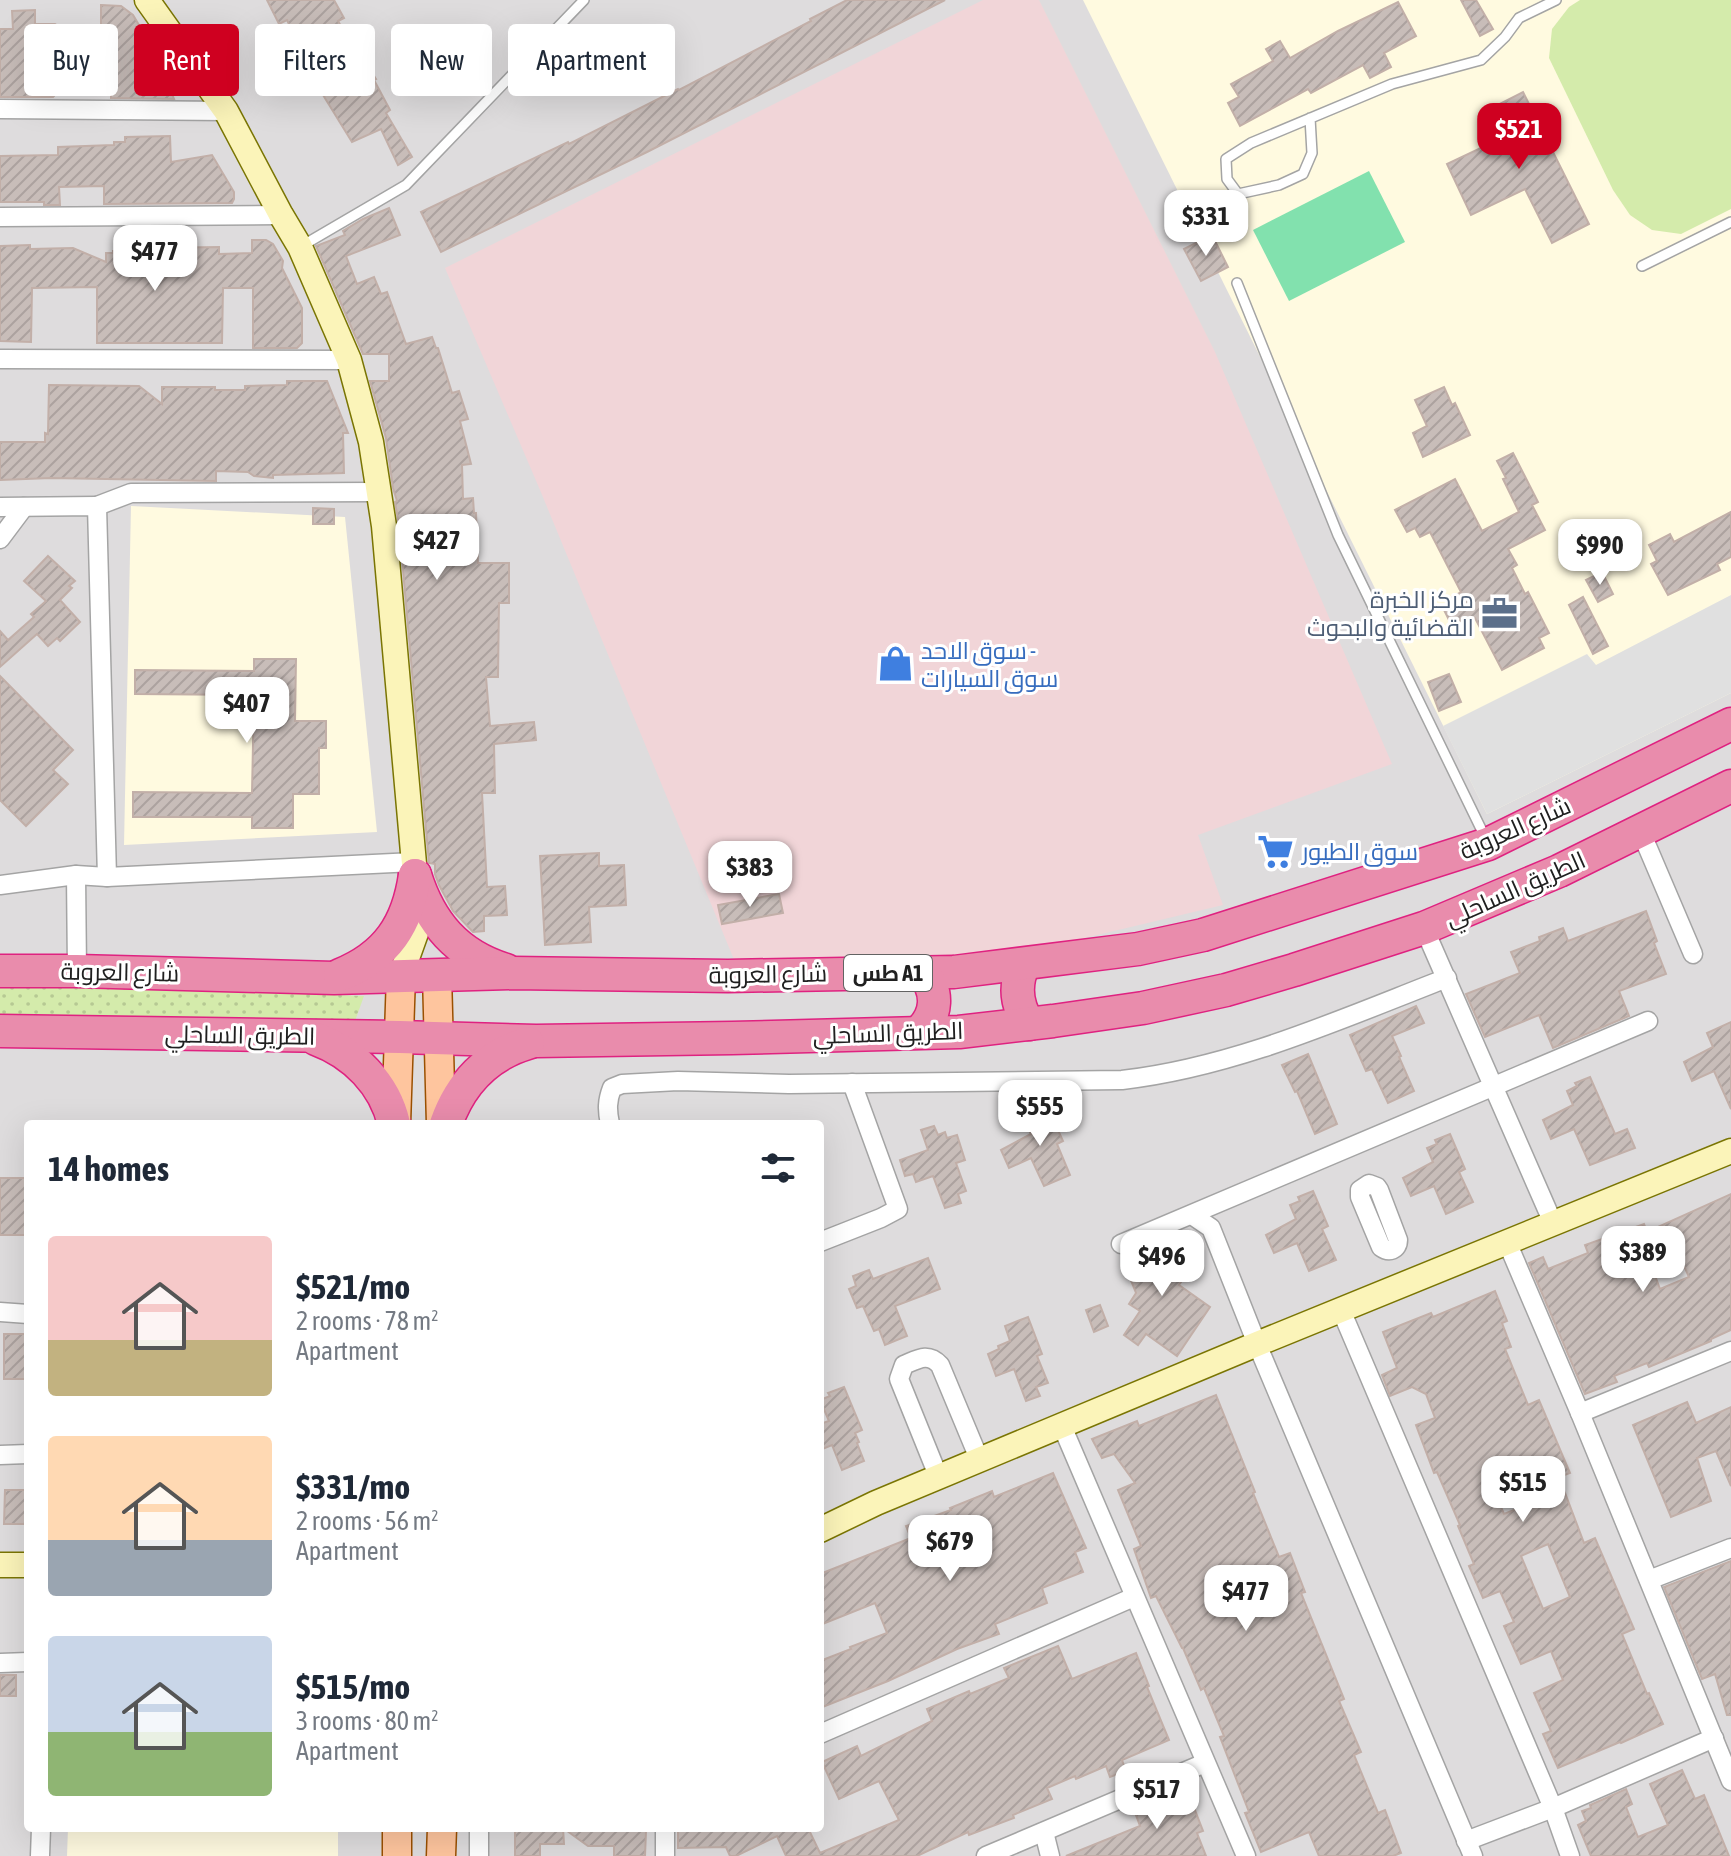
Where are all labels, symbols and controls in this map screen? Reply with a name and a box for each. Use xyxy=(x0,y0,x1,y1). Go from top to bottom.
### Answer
chip: Buy xyxy=(24,24,118,96)
chip: Rent xyxy=(134,24,239,96)
chip: Filters xyxy=(255,24,375,96)
chip: New xyxy=(391,24,492,96)
chip: Apartment xyxy=(508,24,675,96)
pin: $521 xyxy=(1472,103,1566,171)
text: $521 xyxy=(1495,114,1543,144)
pin: $331 xyxy=(1159,190,1253,258)
text: $331 xyxy=(1182,201,1230,231)
pin: $477 xyxy=(108,225,202,293)
text: $477 xyxy=(131,236,179,266)
pin: $427 xyxy=(390,514,484,582)
pin: $990 xyxy=(1553,519,1647,587)
text: $427 xyxy=(413,525,461,555)
text: $990 xyxy=(1576,530,1624,560)
place label: مركز الخبرة القضائية والبحوث xyxy=(1307,586,1474,641)
office icon: مركز الخبرة القضائية والبحوث xyxy=(1481,594,1519,632)
place label: سوق الاحد - سوق السيارات xyxy=(921,637,1058,694)
shop icon: سوق الاحد - سوق السيارات xyxy=(876,645,914,683)
pin: $407 xyxy=(200,677,294,745)
text: $407 xyxy=(223,688,271,718)
street label: شارع العروبة xyxy=(1455,792,1576,867)
supermarket icon: سوق الطيور xyxy=(1257,832,1295,870)
place label: سوق الطيور xyxy=(1300,838,1418,867)
pin: $383 xyxy=(703,841,797,909)
street label: الطريق الساحلي xyxy=(1441,846,1592,937)
text: $383 xyxy=(726,852,774,882)
road number: طس A1 xyxy=(844,955,932,991)
street label: شارع العروبة xyxy=(60,957,180,990)
street label: شارع العروبة xyxy=(708,959,828,992)
street label: الطريق الساحلي xyxy=(812,1017,964,1055)
street label: الطريق الساحلي xyxy=(164,1020,316,1056)
pin: $555 xyxy=(993,1080,1087,1148)
text: $555 xyxy=(1016,1091,1064,1121)
icon: filters xyxy=(756,1146,800,1190)
text: 14 homes xyxy=(48,1149,169,1188)
pin: $389 xyxy=(1596,1226,1690,1294)
pin: $496 xyxy=(1115,1230,1209,1298)
text: $389 xyxy=(1619,1237,1667,1267)
text: $496 xyxy=(1138,1241,1186,1271)
text: $521/mo xyxy=(296,1267,410,1306)
icon: home xyxy=(112,1268,208,1364)
text: 2 rooms · 78 m² xyxy=(296,1306,438,1336)
text: Apartment xyxy=(296,1336,399,1366)
pin: $515 xyxy=(1476,1456,1570,1524)
text: $331/mo xyxy=(296,1467,410,1506)
text: $515 xyxy=(1499,1467,1547,1497)
icon: home xyxy=(112,1468,208,1564)
text: 2 rooms · 56 m² xyxy=(296,1506,438,1536)
pin: $679 xyxy=(903,1515,997,1583)
text: $679 xyxy=(926,1526,974,1556)
text: Apartment xyxy=(296,1536,399,1566)
pin: $477 xyxy=(1199,1565,1293,1633)
text: $477 xyxy=(1222,1576,1270,1606)
text: $515/mo xyxy=(296,1667,410,1706)
icon: home xyxy=(112,1668,208,1764)
text: 3 rooms · 80 m² xyxy=(296,1706,438,1736)
text: Apartment xyxy=(296,1736,399,1766)
pin: $517 xyxy=(1110,1763,1204,1831)
text: $517 xyxy=(1133,1774,1181,1804)

